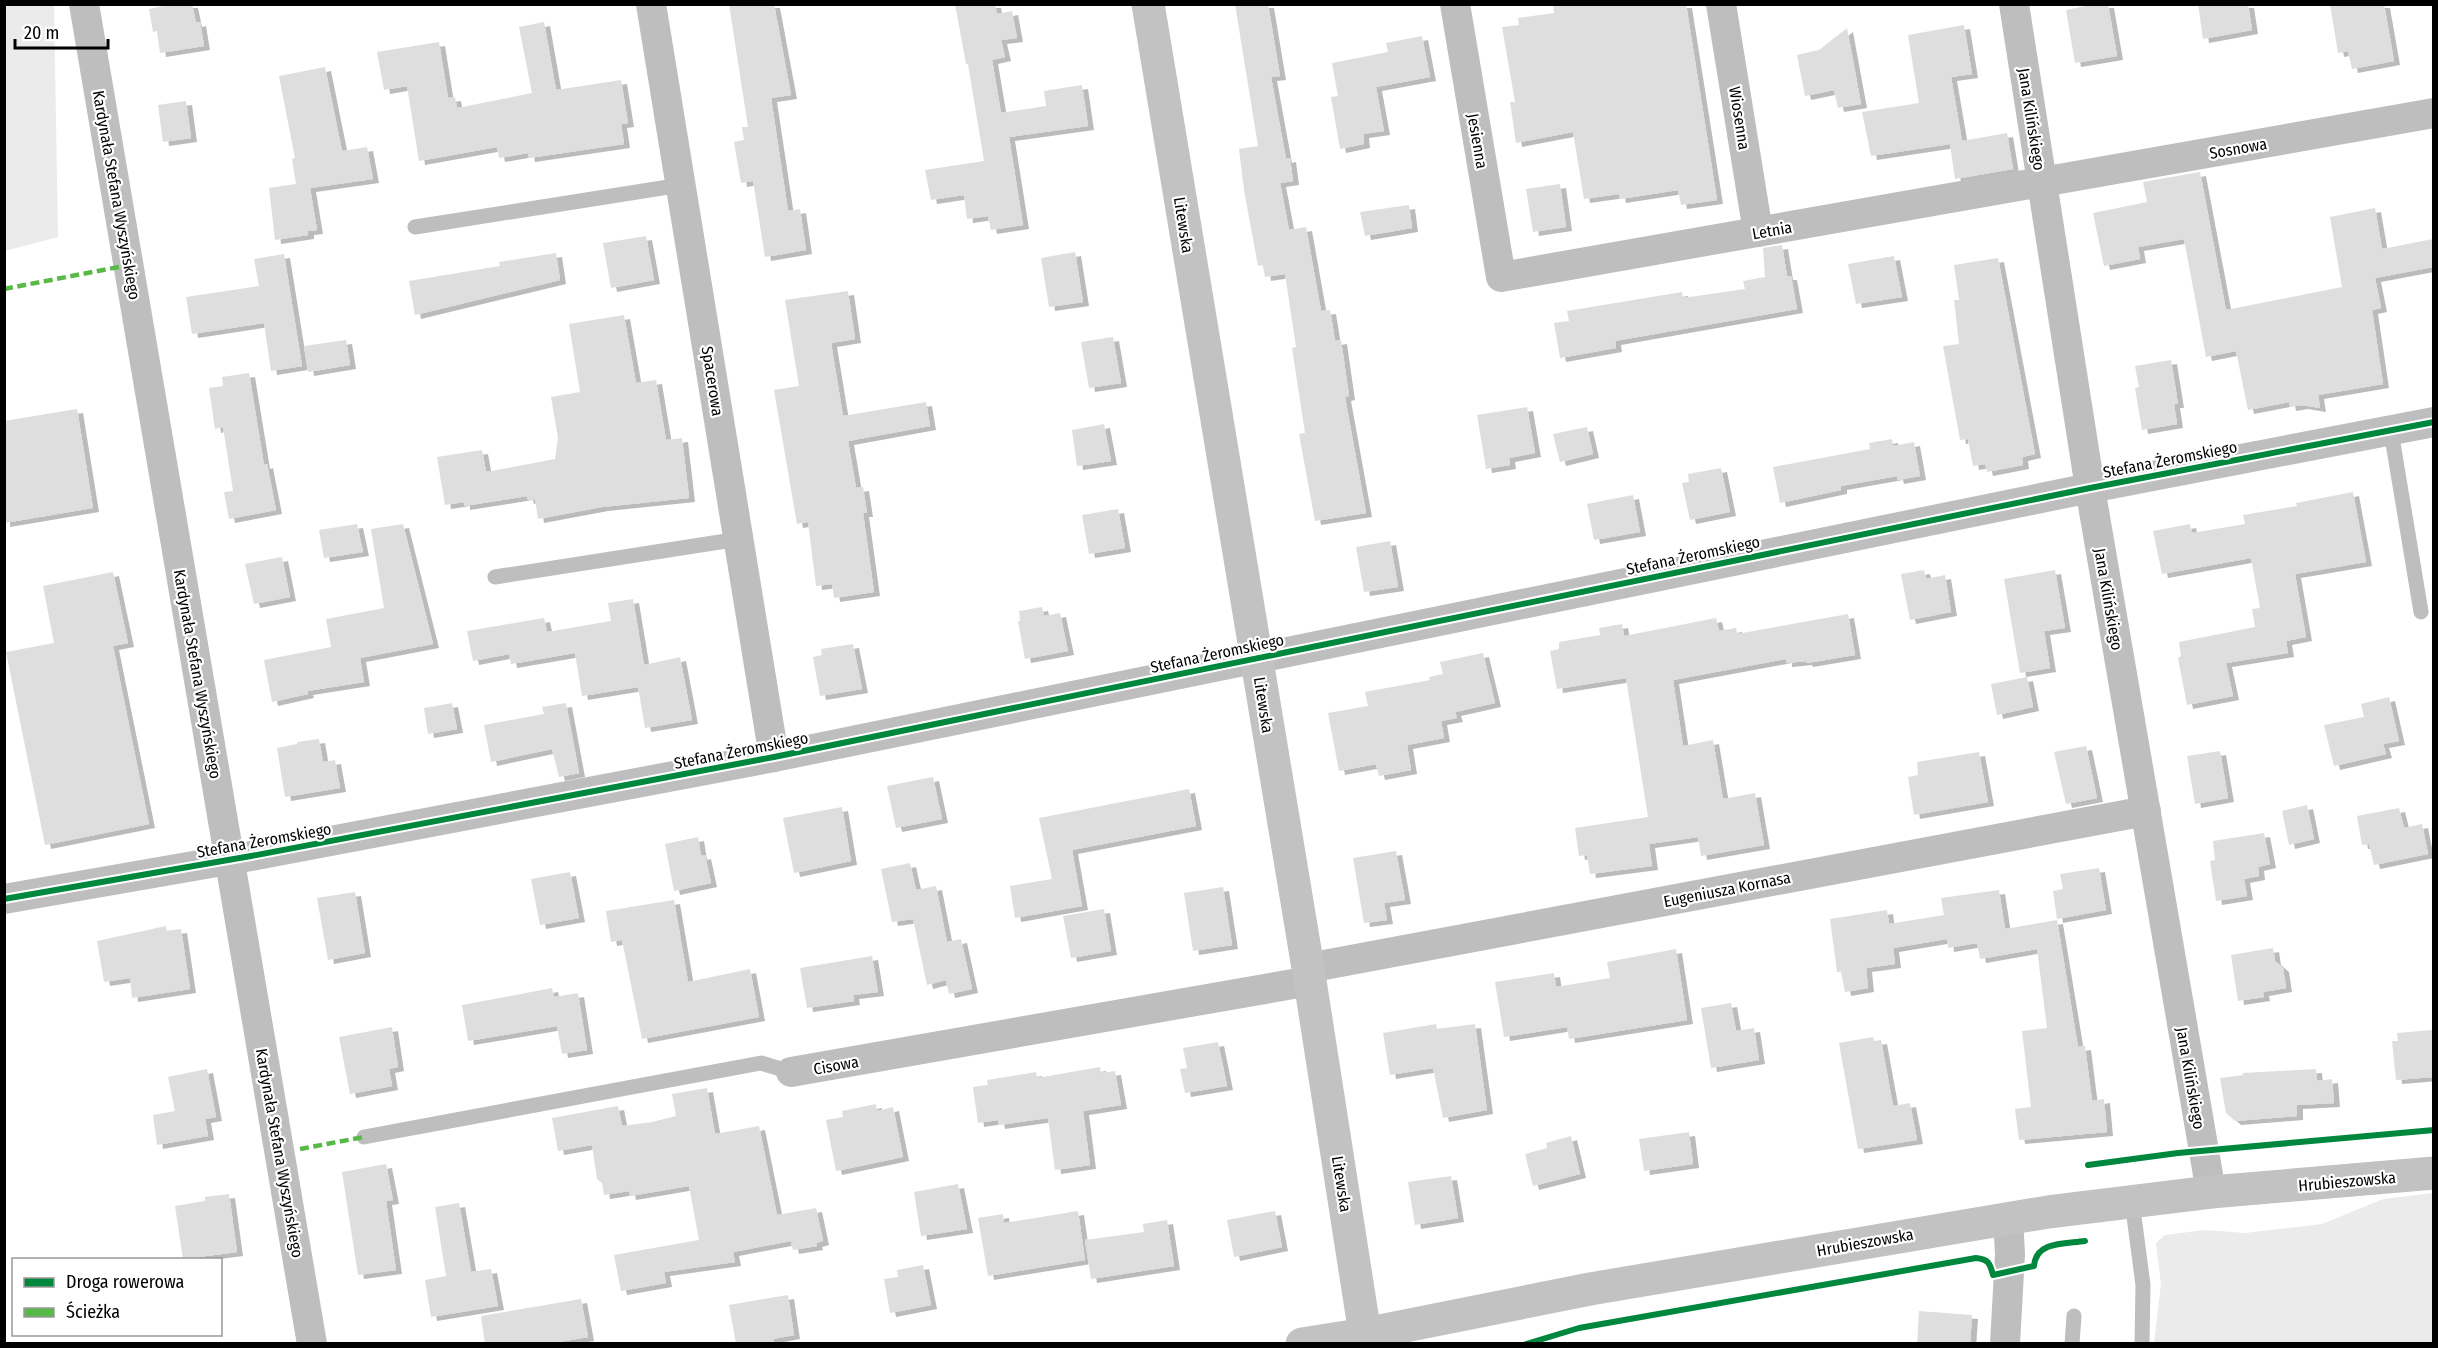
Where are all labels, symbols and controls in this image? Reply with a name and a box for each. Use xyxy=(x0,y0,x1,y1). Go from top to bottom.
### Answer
scale bar xyxy=(15,12,108,50)
text: 20 m xyxy=(24,22,59,44)
street label: Jana Kilińskiego xyxy=(2014,67,2049,172)
street label: Wiosenna xyxy=(1725,85,1754,151)
street label: Kardynała Stefana Wyszyńskiego xyxy=(89,89,144,301)
street label: Jesienna xyxy=(1463,112,1492,170)
street label: Sosnowa xyxy=(2208,134,2269,163)
street label: Litewska xyxy=(1170,196,1197,255)
street label: Letnia xyxy=(1751,218,1794,243)
street label: Spacerowa xyxy=(698,345,727,417)
street label: Stefana Żeromskiego xyxy=(2101,437,2239,482)
street label: Stefana Żeromskiego xyxy=(1625,532,1762,579)
street label: Jana Kilińskiego xyxy=(2090,547,2127,652)
street label: Kardynała Stefana Wyszyńskiego xyxy=(170,568,225,780)
street label: Stefana Żeromskiego xyxy=(1149,630,1286,677)
street label: Litewska xyxy=(1250,676,1277,735)
street label: Stefana Żeromskiego xyxy=(672,728,810,773)
street label: Stefana Żeromskiego xyxy=(195,819,333,862)
street label: Eugeniusza Kornasa xyxy=(1662,868,1792,911)
street label: Jana Kilińskiego xyxy=(2172,1026,2209,1131)
street label: Kardynała Stefana Wyszyńskiego xyxy=(252,1047,307,1259)
street label: Cisowa xyxy=(812,1052,860,1079)
street label: Litewska xyxy=(1328,1155,1355,1214)
street label: Hrubieszowska xyxy=(2297,1168,2397,1195)
street label: Hrubieszowska xyxy=(1815,1225,1915,1260)
legend xyxy=(12,1258,222,1336)
text: Droga rowerowa xyxy=(66,1271,185,1293)
text: Ścieżka xyxy=(66,1301,120,1323)

